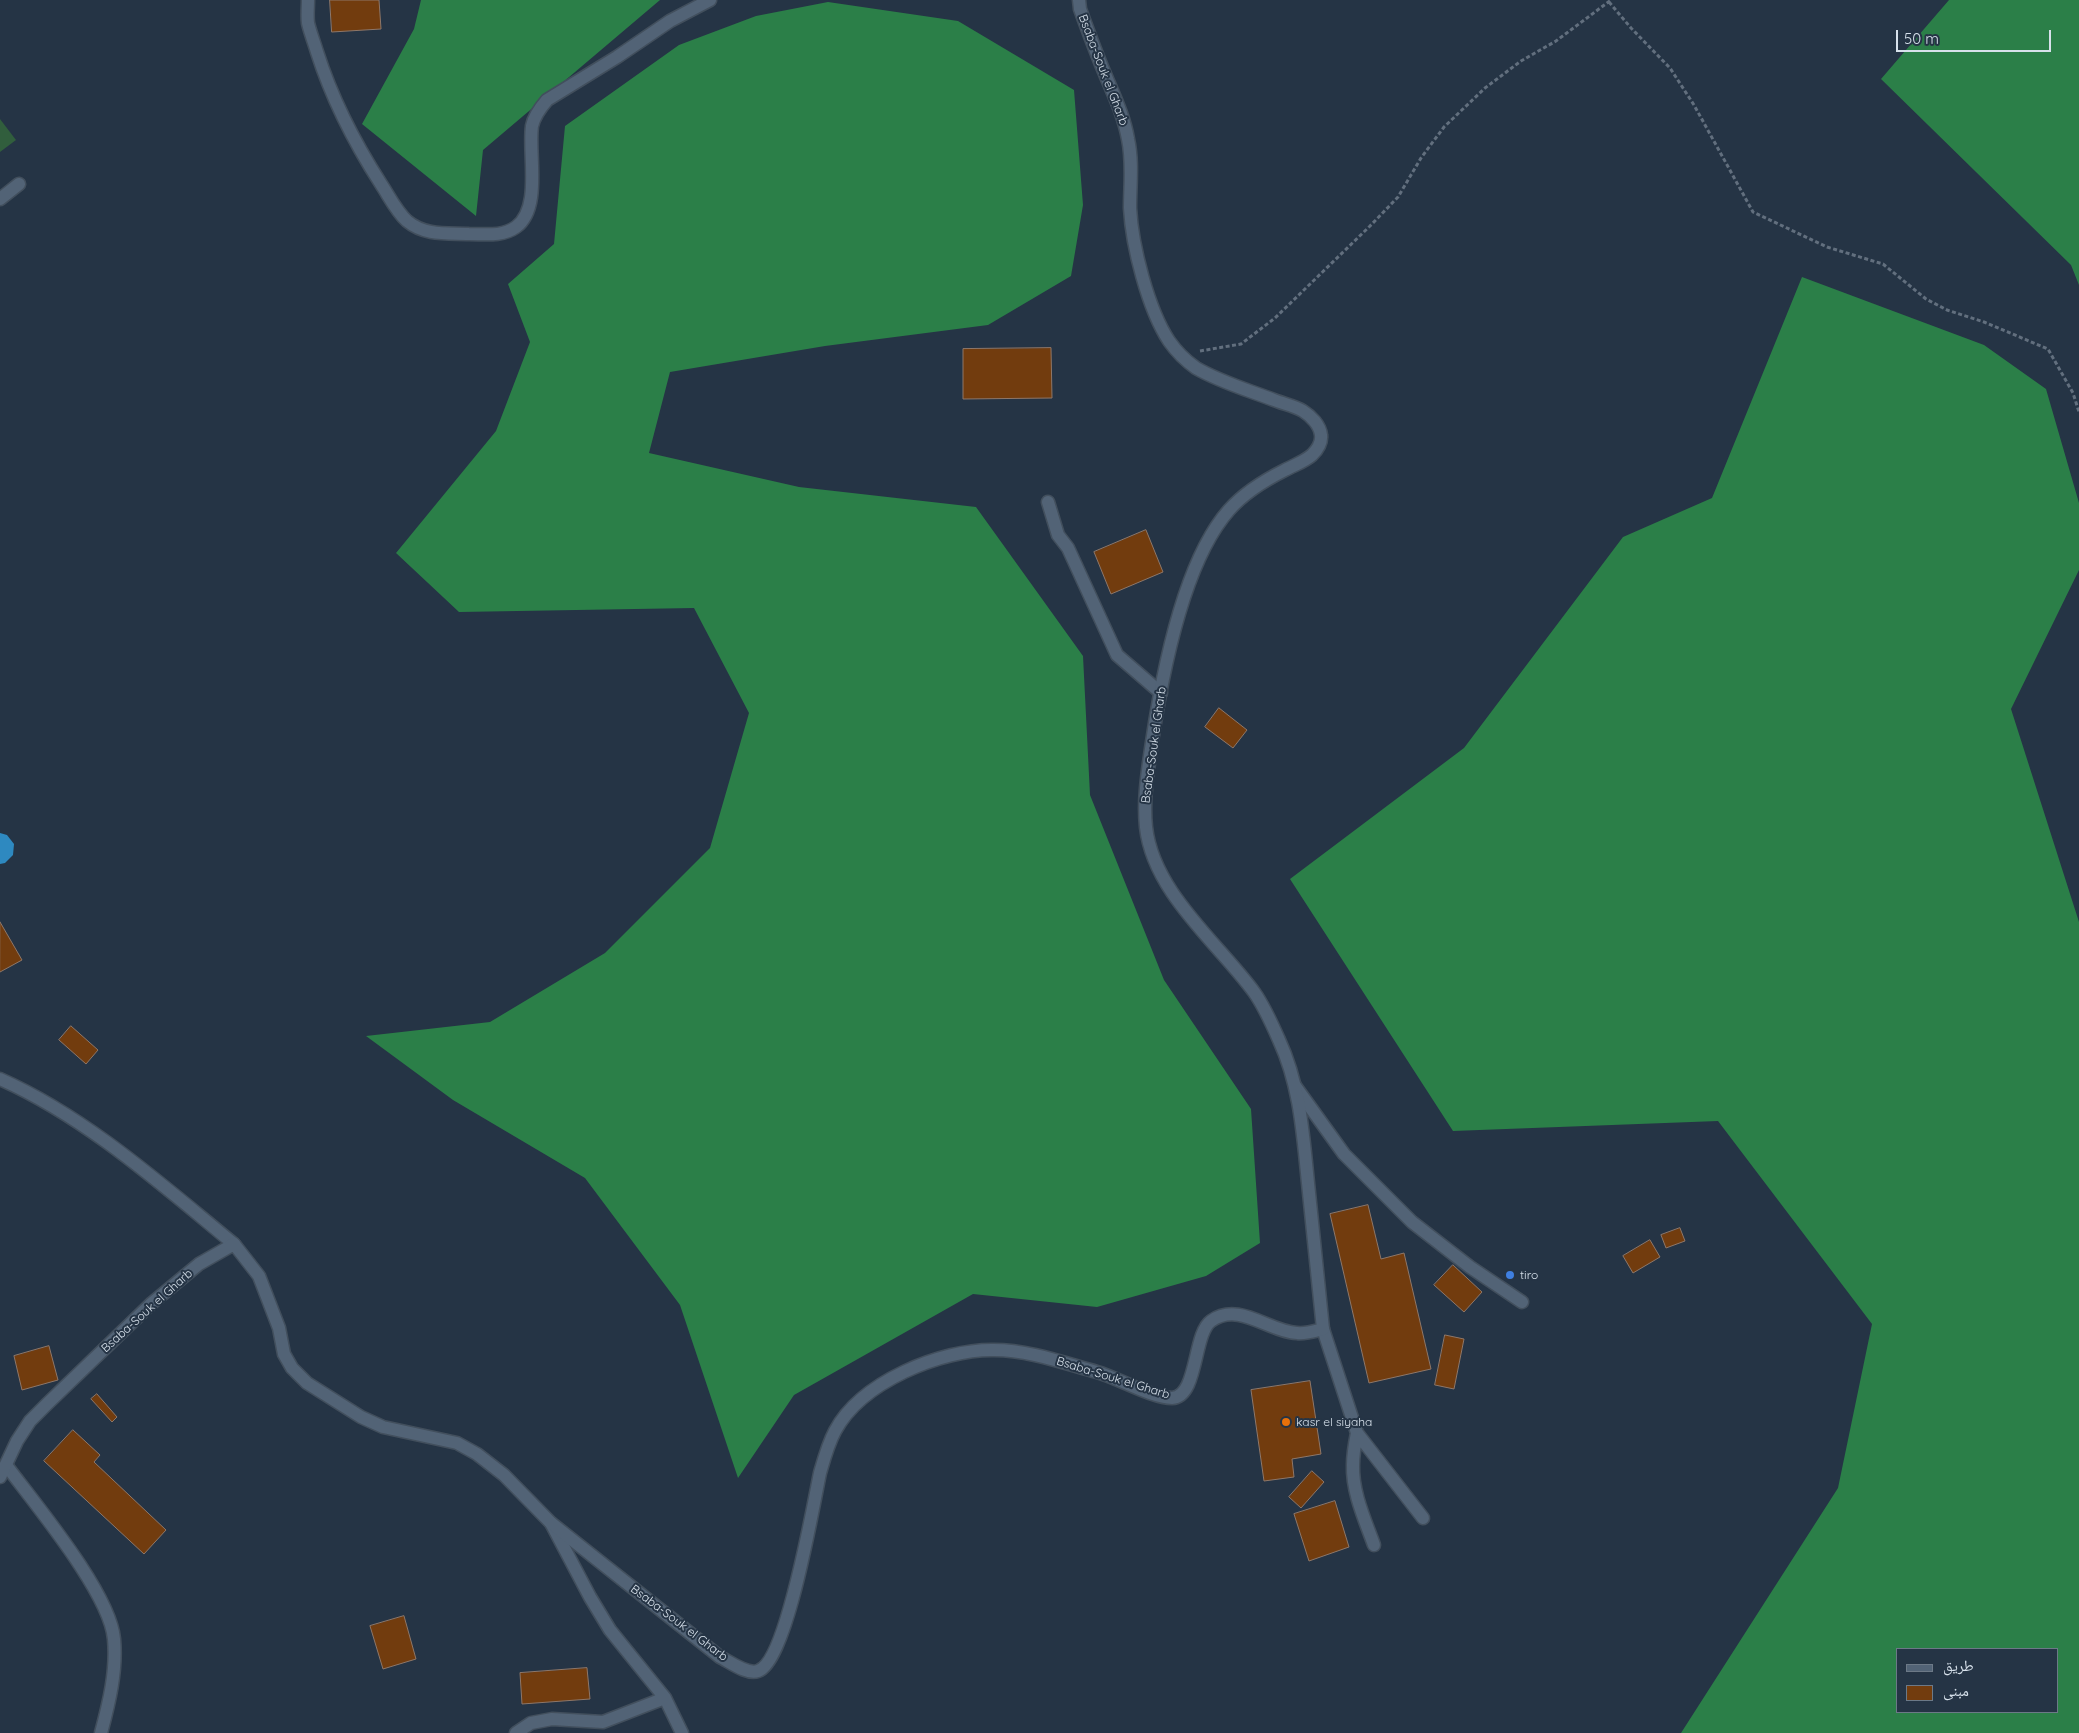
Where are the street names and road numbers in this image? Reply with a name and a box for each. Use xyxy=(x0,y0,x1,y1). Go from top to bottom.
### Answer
street label: Bsaba-Souk el Gharb xyxy=(1075,12,1131,128)
street label: Bsaba-Souk el Gharb xyxy=(1139,686,1169,804)
street label: Bsaba-Souk el Gharb xyxy=(98,1266,196,1356)
street label: Bsaba-Souk el Gharb xyxy=(1055,1354,1171,1402)
street label: Bsaba-Souk el Gharb xyxy=(628,1582,730,1664)

